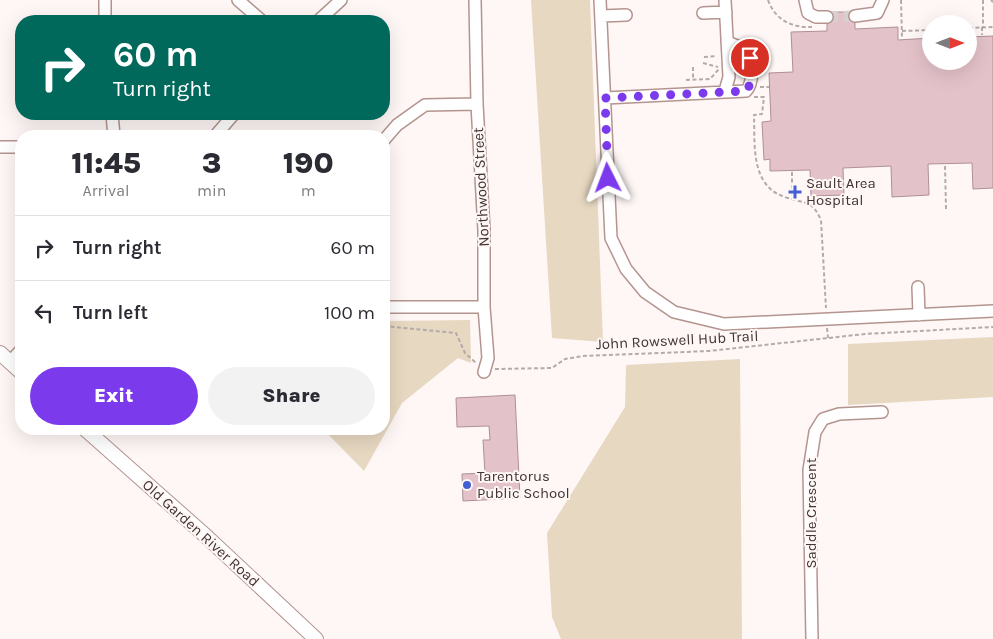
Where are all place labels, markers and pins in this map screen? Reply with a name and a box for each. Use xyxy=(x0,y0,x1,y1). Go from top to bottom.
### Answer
pin xyxy=(729,37,771,79)
place label: Sault Area Hospital xyxy=(806,174,876,209)
marker: Sault Area Hospital xyxy=(788,185,802,199)
place label: Tarentorus Public School xyxy=(477,467,570,502)
marker: Tarentorus Public School xyxy=(461,479,473,491)

